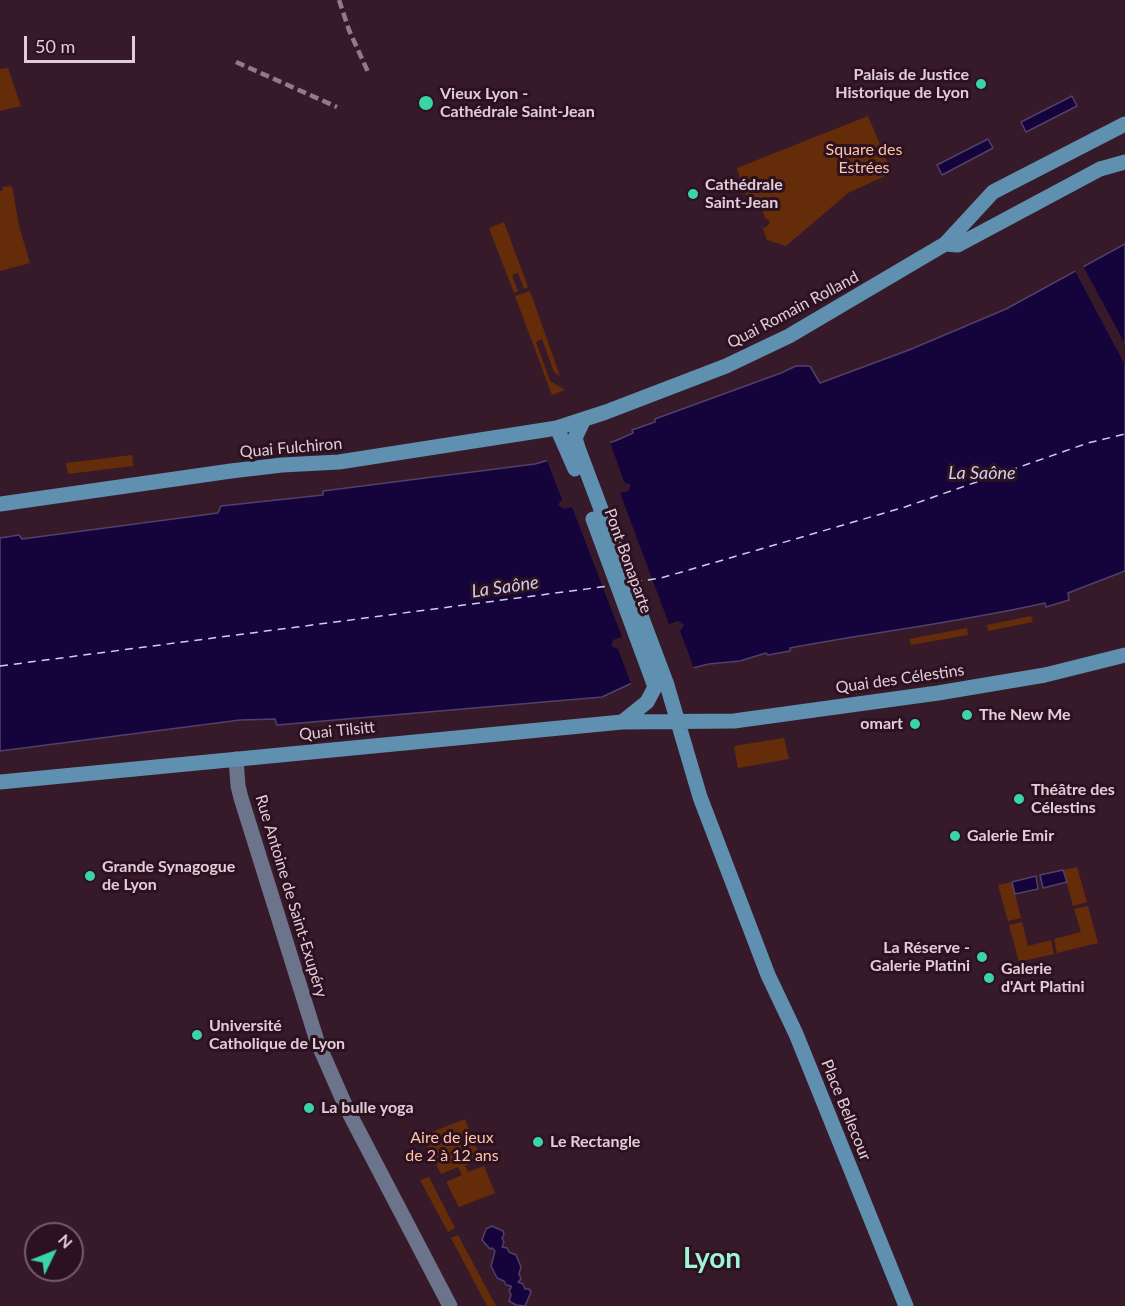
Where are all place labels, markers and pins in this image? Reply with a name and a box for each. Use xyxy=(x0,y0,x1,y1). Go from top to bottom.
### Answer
place label: Palais de Justice Historique de Lyon xyxy=(835,65,969,103)
marker: Palais de Justice Historique de Lyon xyxy=(974,77,988,91)
place label: Vieux Lyon - Cathédrale Saint-Jean xyxy=(440,84,595,122)
marker: Vieux Lyon - Cathédrale Saint-Jean xyxy=(417,94,435,112)
place label: Cathédrale Saint-Jean xyxy=(705,175,783,213)
marker: Cathédrale Saint-Jean xyxy=(686,187,700,201)
place label: The New Me xyxy=(979,705,1071,725)
marker: The New Me xyxy=(960,708,974,722)
place label: omart xyxy=(860,714,903,734)
marker: omart xyxy=(908,717,922,731)
place label: Théâtre des Célestins xyxy=(1031,780,1115,818)
marker: Théâtre des Célestins xyxy=(1012,792,1026,806)
place label: Galerie Emir xyxy=(967,826,1054,846)
marker: Galerie Emir xyxy=(948,829,962,843)
place label: Grande Synagogue de Lyon xyxy=(102,857,235,895)
marker: Grande Synagogue de Lyon xyxy=(83,869,97,883)
place label: La Réserve - Galerie Platini xyxy=(870,938,970,976)
marker: La Réserve - Galerie Platini xyxy=(975,950,989,964)
place label: Galerie d'Art Platini xyxy=(1001,959,1085,997)
marker: Galerie d'Art Platini xyxy=(982,971,996,985)
place label: Université Catholique de Lyon xyxy=(209,1016,345,1054)
marker: Université Catholique de Lyon xyxy=(190,1028,204,1042)
place label: La bulle yoga xyxy=(321,1098,414,1118)
marker: La bulle yoga xyxy=(302,1101,316,1115)
place label: Le Rectangle xyxy=(550,1132,640,1152)
marker: Le Rectangle xyxy=(531,1135,545,1149)

